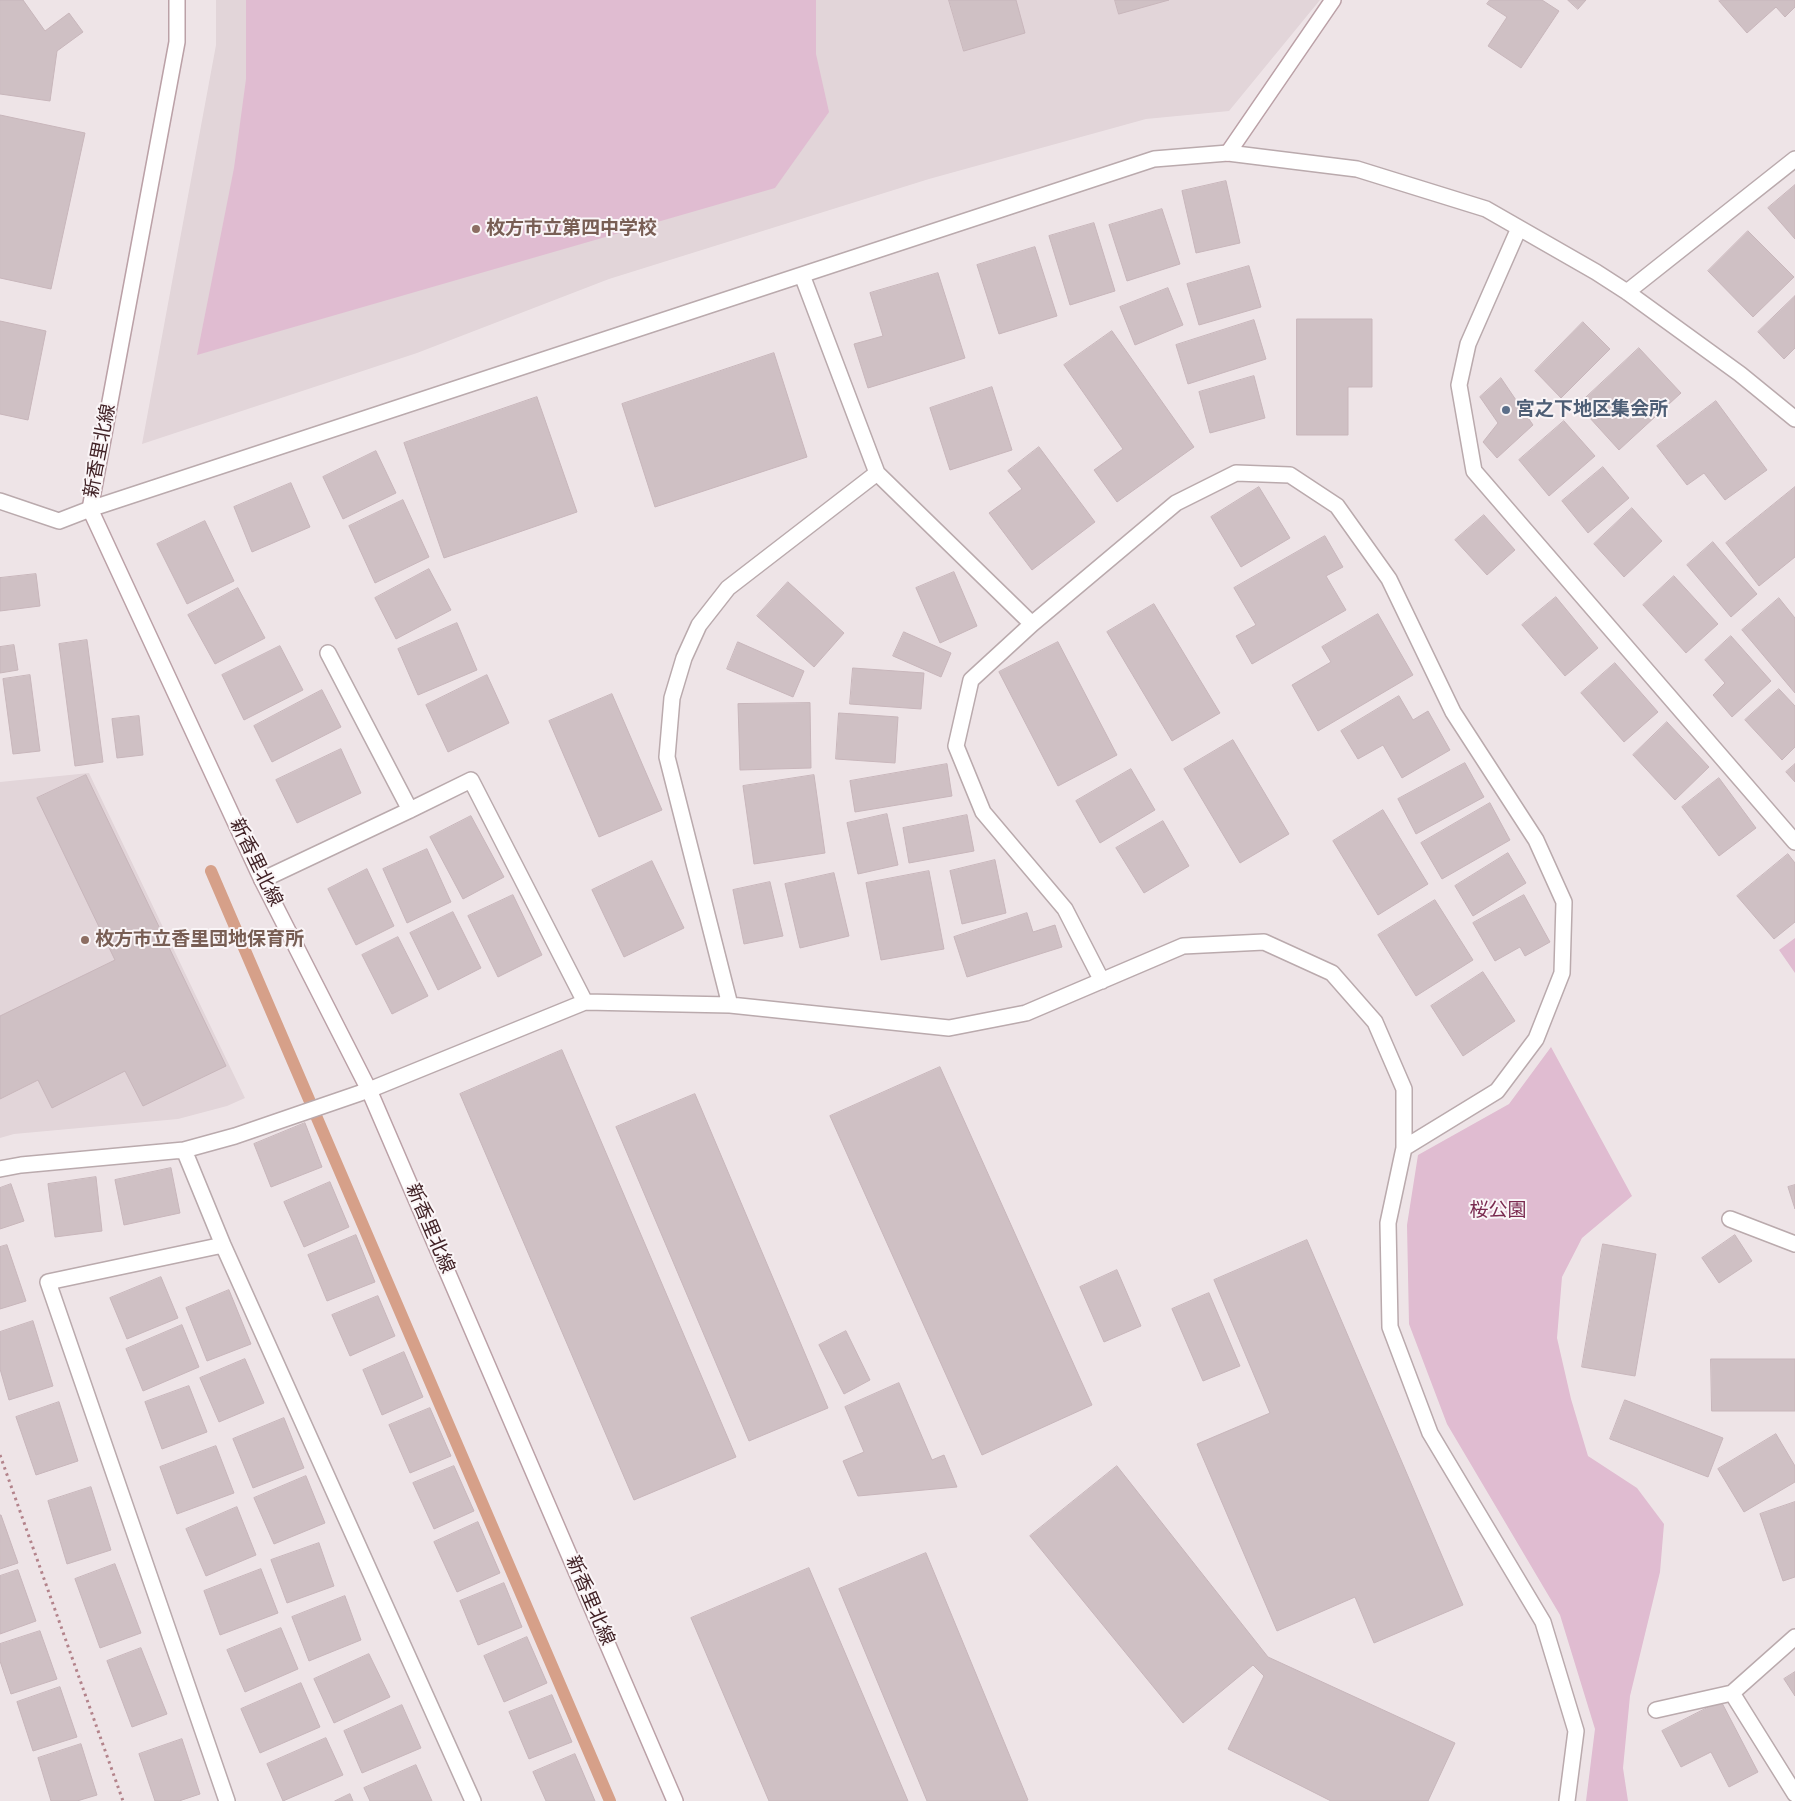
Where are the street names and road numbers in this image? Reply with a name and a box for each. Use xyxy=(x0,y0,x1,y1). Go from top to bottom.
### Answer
street label: 新香里北線 xyxy=(81,402,121,500)
street label: 新香里北線 xyxy=(224,815,286,911)
street label: 新香里北線 xyxy=(400,1181,458,1277)
street label: 新香里北線 xyxy=(560,1553,618,1649)

